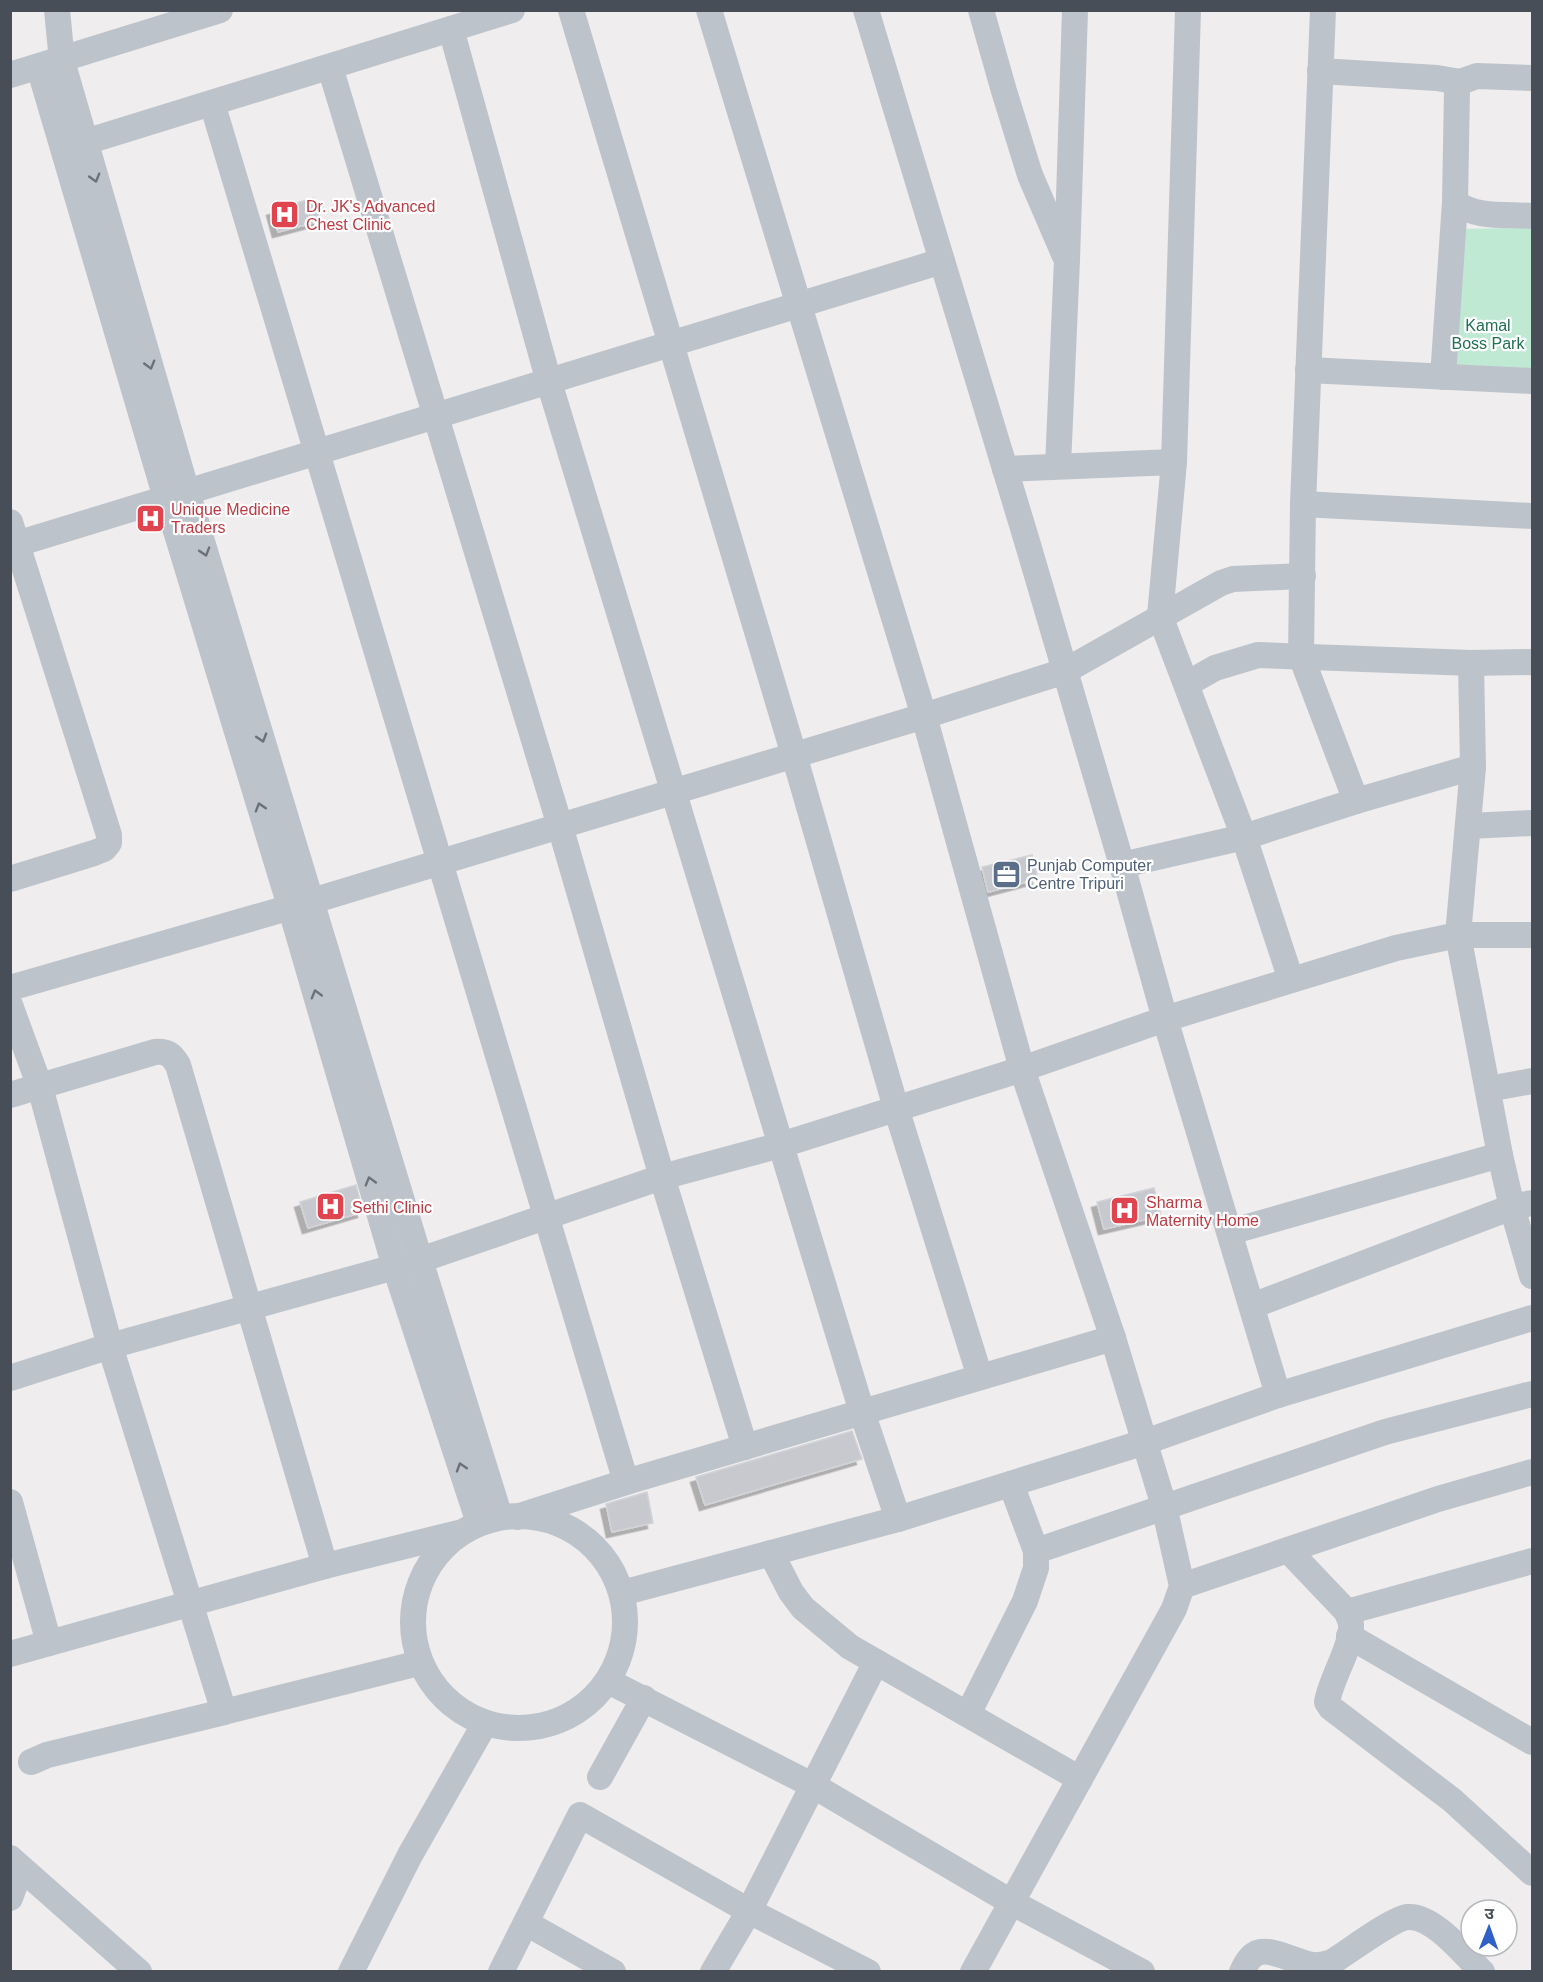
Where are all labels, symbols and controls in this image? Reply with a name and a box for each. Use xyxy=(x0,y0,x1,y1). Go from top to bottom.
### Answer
one-way arrow xyxy=(88,172,100,182)
place label: Dr. JK's Advanced Chest Clinic xyxy=(306,198,435,233)
hospital icon: Dr. JK's Advanced Chest Clinic xyxy=(269,199,301,231)
park label: Kamal Boss Park xyxy=(1452,317,1525,352)
one-way arrow xyxy=(143,359,155,370)
place label: Unique Medicine Traders xyxy=(171,501,290,536)
hospital icon: Unique Medicine Traders xyxy=(134,502,166,534)
one-way arrow xyxy=(198,546,210,557)
one-way arrow xyxy=(255,732,267,743)
one-way arrow xyxy=(255,802,267,813)
place label: Punjab Computer Centre Tripuri xyxy=(1027,857,1152,892)
office icon: Punjab Computer Centre Tripuri xyxy=(990,858,1022,890)
one-way arrow xyxy=(311,989,323,1000)
one-way arrow xyxy=(365,1176,377,1187)
hospital icon: Sethi Clinic xyxy=(315,1191,347,1223)
place label: Sharma Maternity Home xyxy=(1146,1194,1259,1229)
hospital icon: Sharma Maternity Home xyxy=(1109,1195,1141,1227)
place label: Sethi Clinic xyxy=(352,1199,432,1216)
one-way arrow xyxy=(456,1462,468,1473)
north arrow xyxy=(1459,1898,1519,1958)
text: उ xyxy=(1484,1905,1495,1922)

